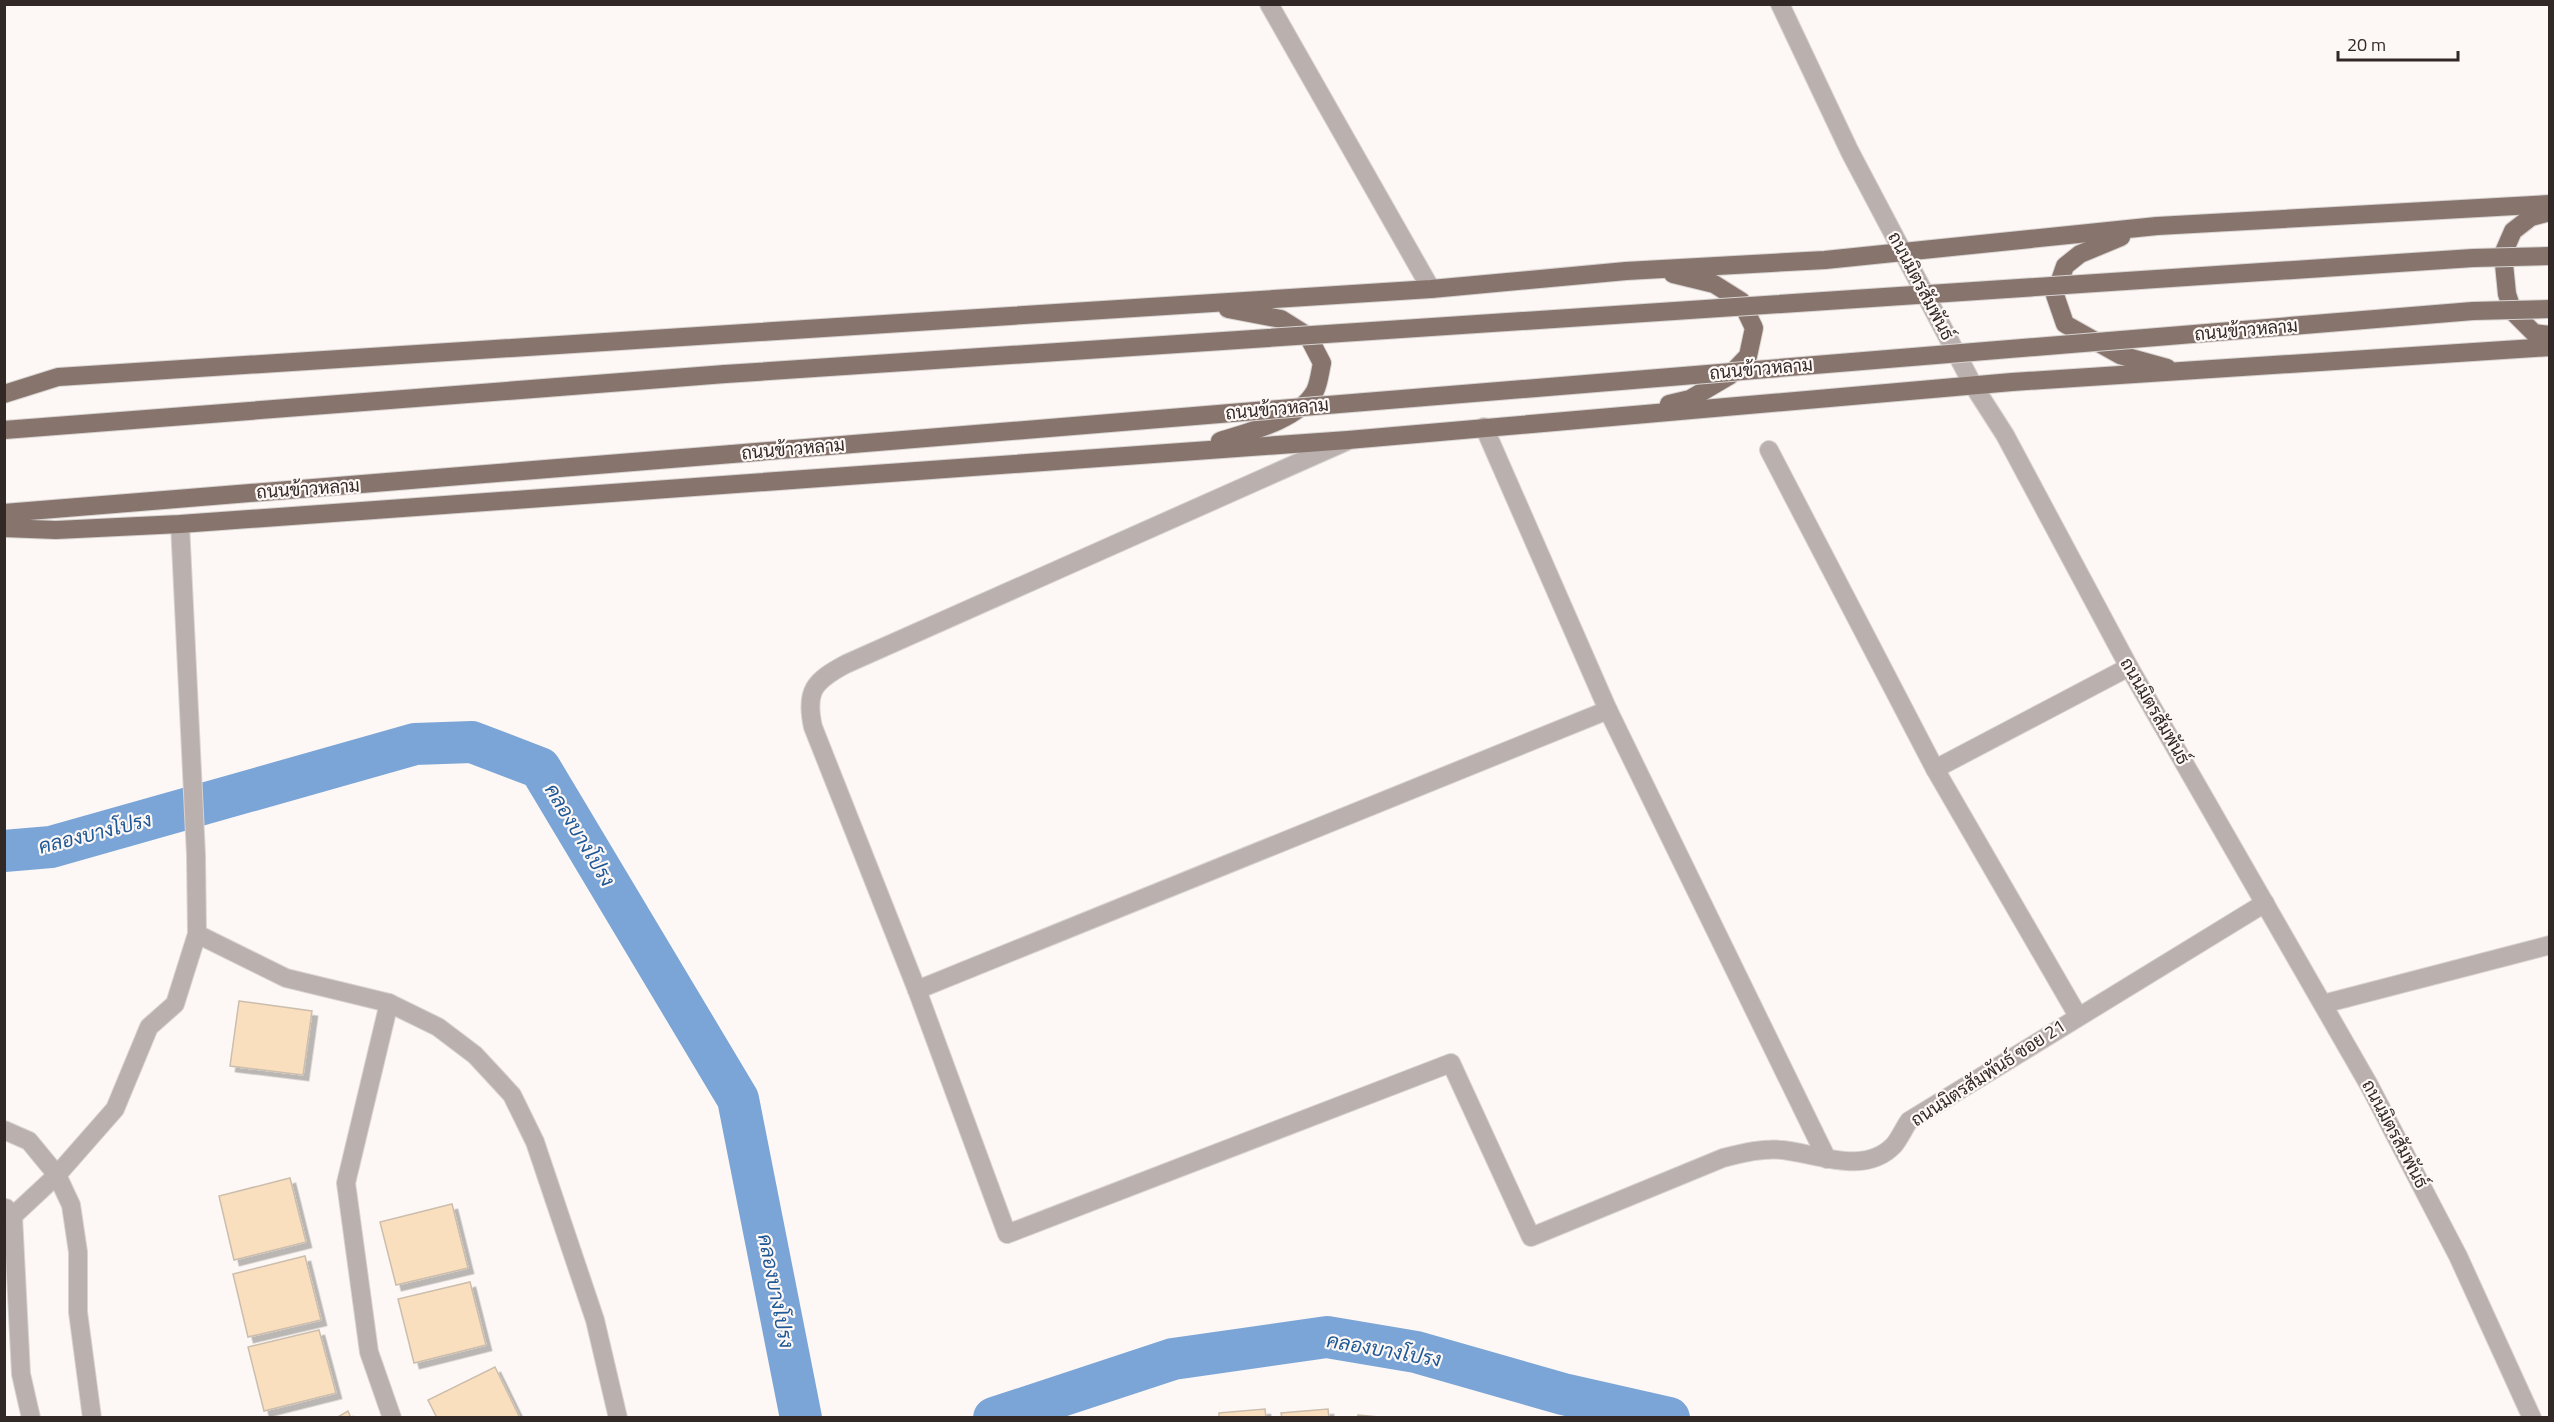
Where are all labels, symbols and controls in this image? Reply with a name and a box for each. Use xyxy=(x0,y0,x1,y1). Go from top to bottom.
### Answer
scale bar xyxy=(2338,24,2458,62)
text: 20 m xyxy=(2347,31,2386,58)
street label: ถนนมิตรสัมพันธ์ xyxy=(1881,227,1962,345)
street label: ถนนข้าวหลาม xyxy=(2193,312,2299,347)
street label: ถนนข้าวหลาม xyxy=(1708,351,1814,386)
street label: ถนนข้าวหลาม xyxy=(1224,391,1330,426)
street label: ถนนข้าวหลาม xyxy=(740,431,846,466)
street label: ถนนข้าวหลาม xyxy=(255,471,361,506)
street label: ถนนมิตรสัมพันธ์ xyxy=(2114,652,2197,770)
water label: คลองบางโปรง xyxy=(537,777,623,892)
water label: คลองบางโปรง xyxy=(35,803,155,862)
street label: ถนนมิตรสัมพันธ์ ซอย 21 xyxy=(1905,1012,2070,1133)
street label: ถนนมิตรสัมพันธ์ xyxy=(2355,1075,2436,1193)
water label: คลองบางโปรง xyxy=(750,1231,803,1351)
water label: คลองบางโปรง xyxy=(1324,1324,1444,1375)

